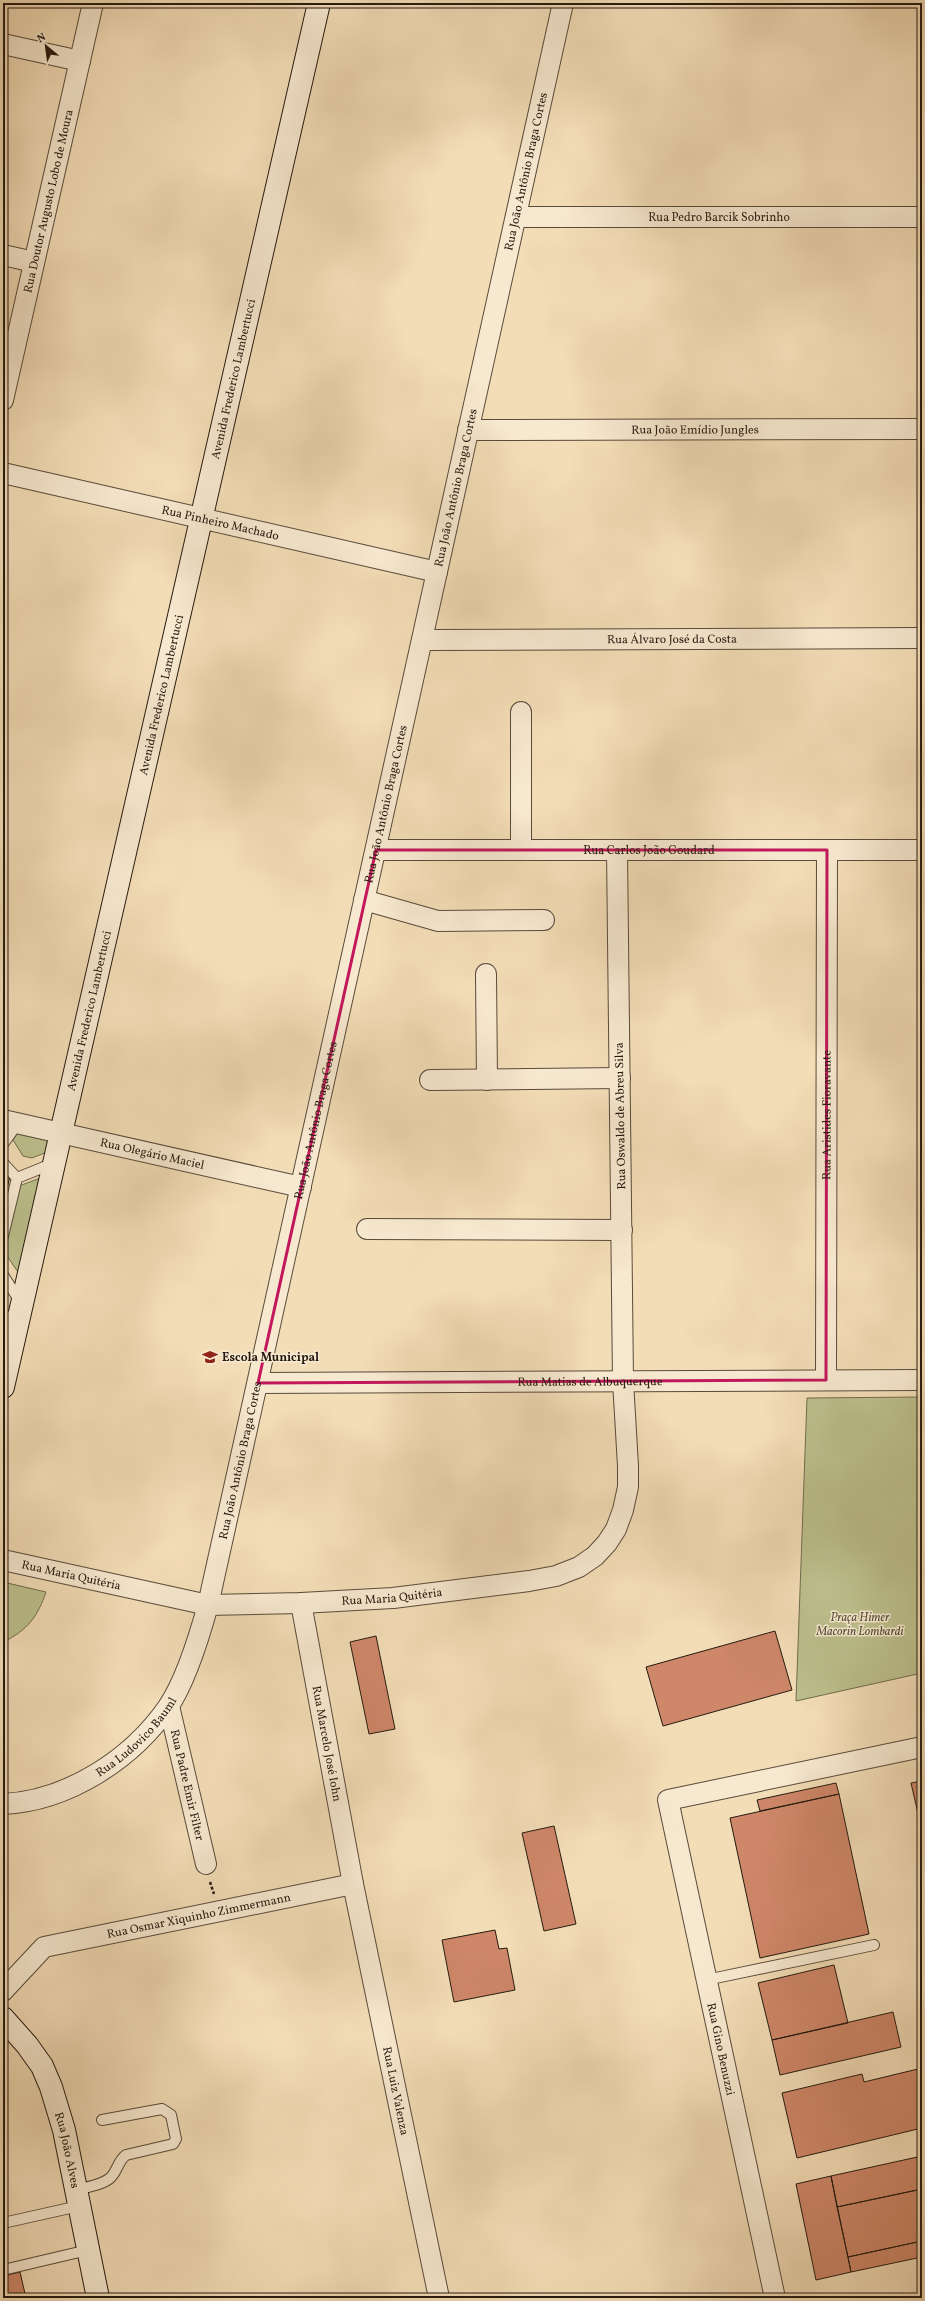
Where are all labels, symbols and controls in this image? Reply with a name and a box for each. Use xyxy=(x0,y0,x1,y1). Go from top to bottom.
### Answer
north arrow xyxy=(26,26,66,66)
text: N xyxy=(35,30,49,47)
street label: Rua João Antônio Braga Cortes xyxy=(501,91,552,252)
street label: Rua Doutor Augusto Lobo de Moura xyxy=(21,108,78,295)
street label: Rua Pedro Barcik Sobrinho xyxy=(648,210,790,226)
street label: Avenida Frederico Lambertucci xyxy=(208,297,260,461)
street label: Rua João Antônio Braga Cortes xyxy=(431,407,482,569)
street label: Rua João Emídio Jungles xyxy=(631,422,759,439)
street label: Rua Pinheiro Machado xyxy=(160,502,280,545)
street label: Avenida Frederico Lambertucci xyxy=(136,613,188,777)
street label: Rua Álvaro José da Costa xyxy=(607,631,737,648)
street label: Rua João Antônio Braga Cortes xyxy=(361,724,412,885)
street label: Rua Carlos João Goudard xyxy=(583,843,715,859)
street label: Avenida Frederico Lambertucci xyxy=(64,929,116,1093)
street label: Rua João Antônio Braga Cortes xyxy=(291,1040,342,1201)
street label: Rua Oswaldo de Abreu Silva xyxy=(612,1042,630,1190)
street label: Rua Aristides Fioravante xyxy=(819,1050,836,1180)
street label: Rua Olegário Maciel xyxy=(98,1135,206,1174)
school or university icon: Escola Municipal xyxy=(201,1348,219,1366)
place label: Escola Municipal xyxy=(222,1350,319,1366)
street label: Rua Matias de Albuquerque xyxy=(517,1374,663,1391)
street label: Rua João Antônio Braga Cortes xyxy=(216,1380,266,1541)
street label: Rua Maria Quitéria xyxy=(20,1557,122,1595)
street label: Rua Maria Quitéria xyxy=(341,1585,443,1610)
park label: Praça Himer Macorin Lombardi xyxy=(816,1610,904,1640)
street label: Rua Marcelo José Iohn xyxy=(307,1685,345,1803)
street label: Rua Ludovico Bauml xyxy=(93,1694,181,1781)
street label: Rua Padre Emir Filter xyxy=(166,1728,207,1842)
street label: Rua Osmar Xiquinho Zimmermann xyxy=(106,1890,292,1943)
street label: Rua Gino Benuzzi xyxy=(702,2001,738,2097)
street label: Rua Luiz Valenza xyxy=(378,2045,412,2137)
street label: Rua João Alves xyxy=(50,2110,83,2190)

